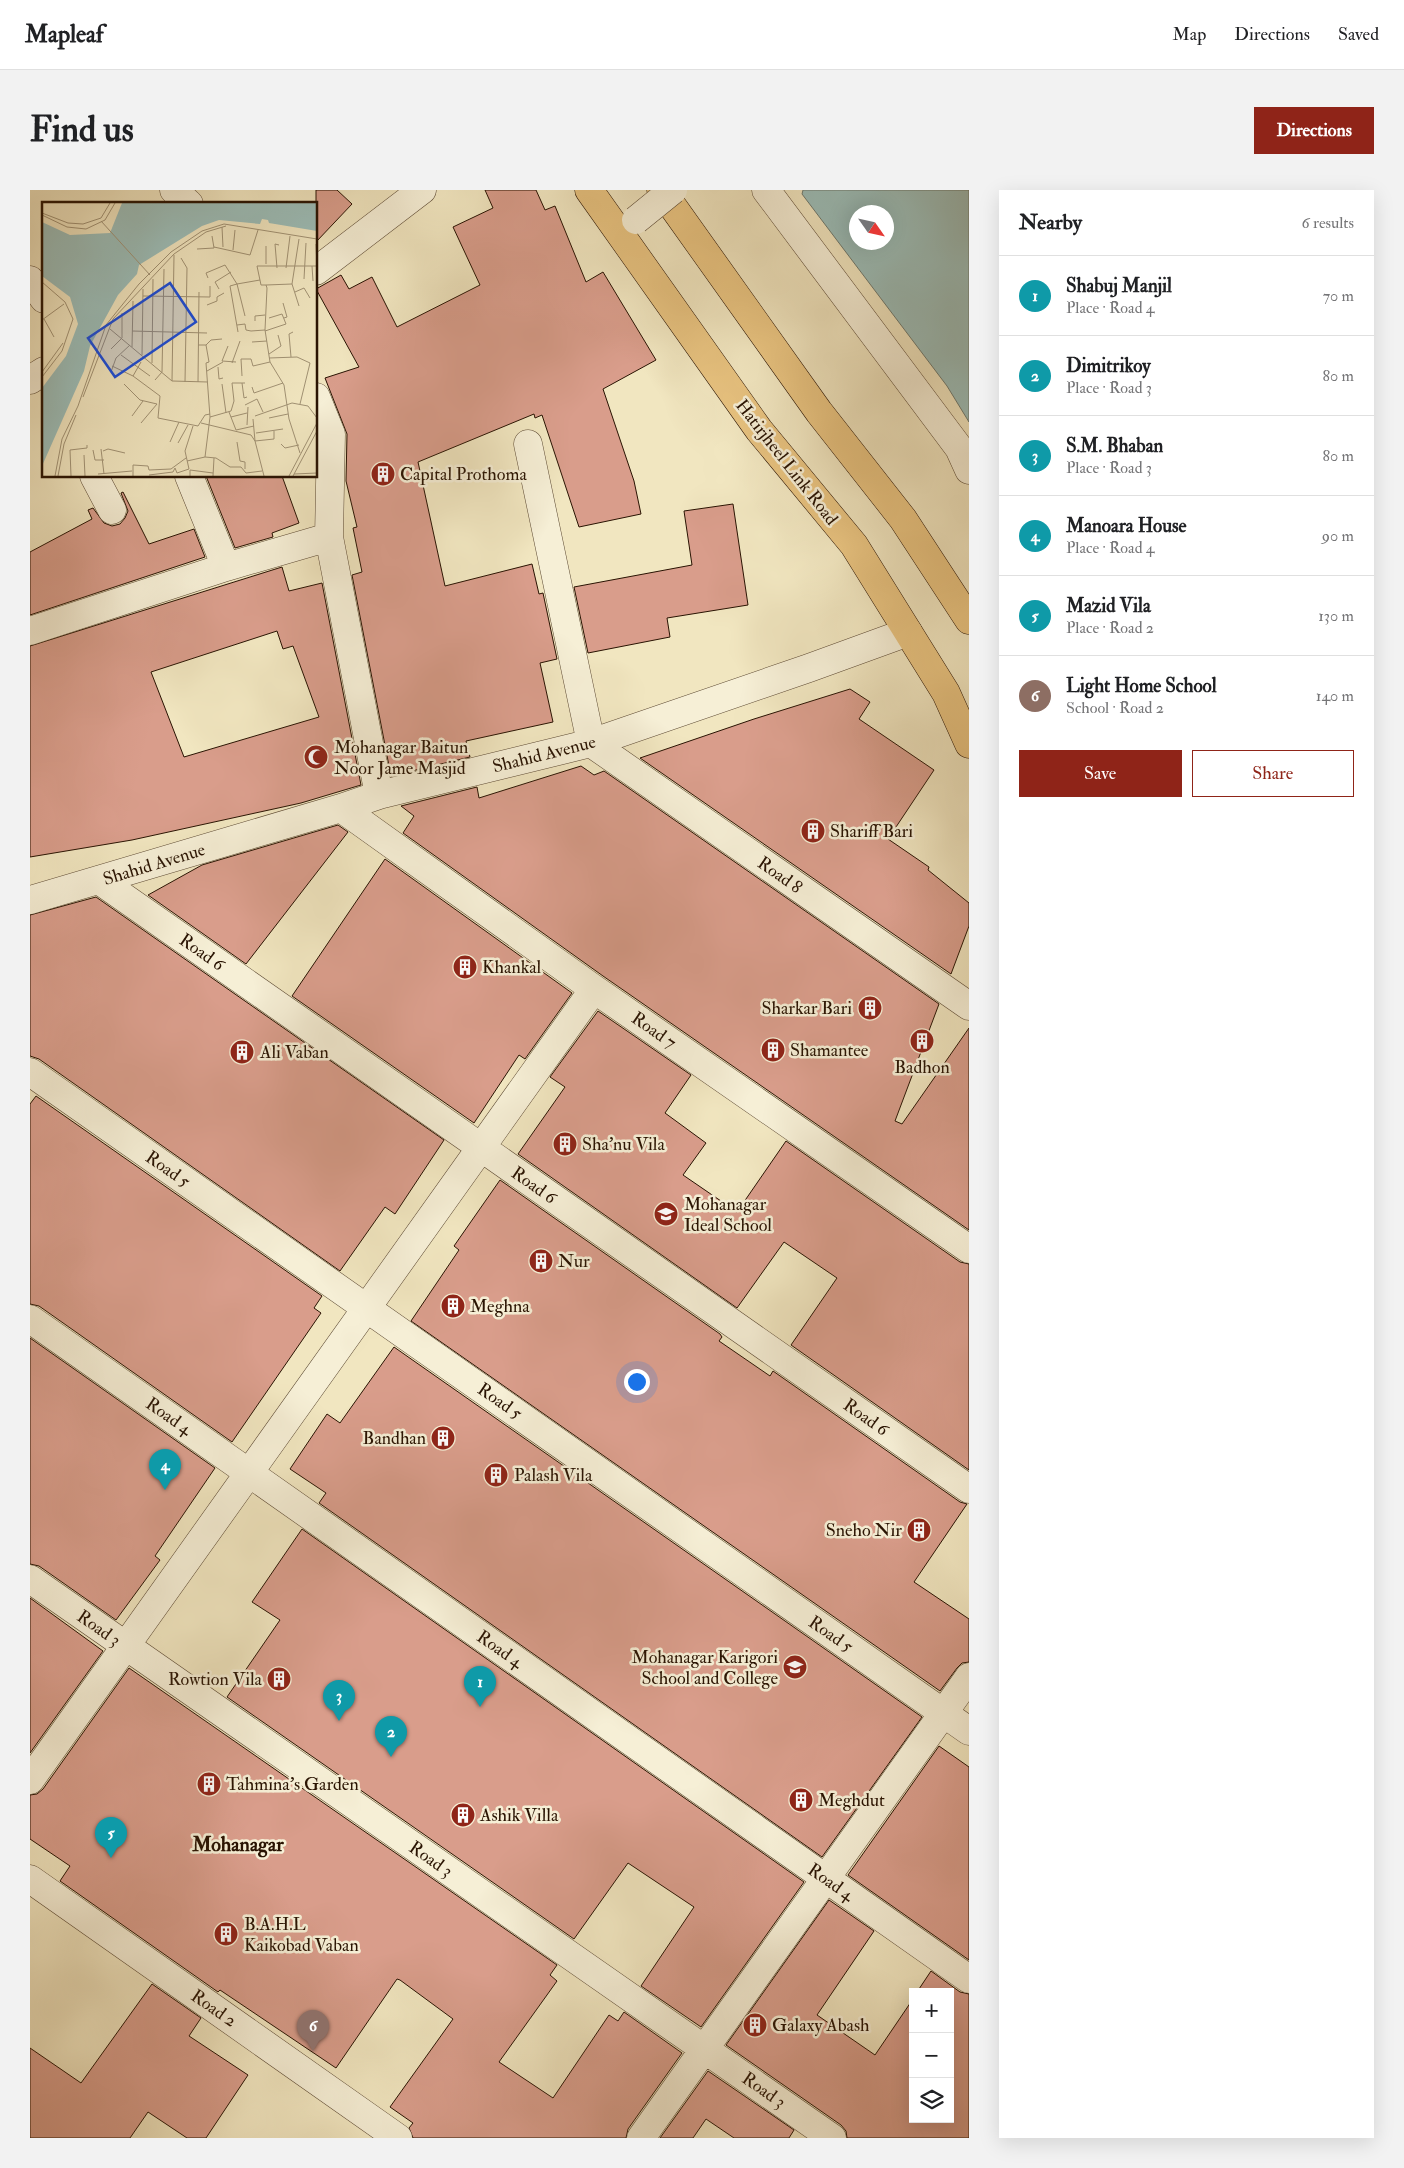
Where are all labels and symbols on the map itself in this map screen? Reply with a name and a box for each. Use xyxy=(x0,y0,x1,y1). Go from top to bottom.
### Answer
inset map xyxy=(42,202,318,478)
north arrow xyxy=(849,205,894,250)
street label: Hatirjheel Link Road xyxy=(730,395,843,530)
building icon: Capital Prothoma xyxy=(370,461,396,487)
place label: Capital Prothoma xyxy=(400,463,527,486)
street label: Shahid Avenue xyxy=(490,730,599,778)
place label: Mohanagar Baitun Noor Jame Masjid xyxy=(334,736,468,780)
mosque icon: Mohanagar Baitun Noor Jame Masjid xyxy=(303,744,329,770)
building icon: Shariff Bari xyxy=(800,818,826,844)
place label: Shariff Bari xyxy=(830,820,913,843)
street label: Shahid Avenue xyxy=(100,838,209,891)
street label: Road 8 xyxy=(753,852,807,899)
street label: Road 6 xyxy=(174,929,230,977)
building icon: Khankal xyxy=(452,954,478,980)
place label: Khankal xyxy=(482,956,542,979)
building icon: Sharkar Bari xyxy=(857,995,883,1021)
place label: Sharkar Bari xyxy=(761,997,852,1020)
street label: Road 7 xyxy=(627,1007,681,1054)
building icon: Badhon xyxy=(909,1028,935,1054)
building icon: Shamantee xyxy=(760,1037,786,1063)
building icon: Ali Vaban xyxy=(229,1039,255,1065)
place label: Shamantee xyxy=(790,1039,869,1062)
place label: Ali Vaban xyxy=(259,1041,329,1064)
place label: Badhon xyxy=(894,1056,950,1079)
building icon: Sha'nu Vila xyxy=(552,1131,578,1157)
place label: Sha'nu Vila xyxy=(582,1133,665,1156)
street label: Road 5 xyxy=(141,1146,195,1193)
street label: Road 6 xyxy=(506,1162,562,1210)
place label: Mohanagar Ideal School xyxy=(684,1193,772,1237)
school or university icon: Mohanagar Ideal School xyxy=(653,1201,679,1227)
building icon: Nur xyxy=(528,1248,554,1274)
place label: Nur xyxy=(558,1250,590,1273)
building icon: Meghna xyxy=(440,1293,466,1319)
place label: Meghna xyxy=(470,1295,530,1318)
your location xyxy=(624,1369,650,1395)
street label: Road 5 xyxy=(473,1378,527,1425)
street label: Road 4 xyxy=(141,1392,197,1441)
street label: Road 6 xyxy=(838,1394,894,1442)
building icon: Bandhan xyxy=(430,1425,456,1451)
place label: Bandhan xyxy=(363,1427,426,1450)
pin: 4 xyxy=(149,1449,181,1490)
building icon: Palash Vila xyxy=(483,1462,509,1488)
place label: Palash Vila xyxy=(514,1464,593,1487)
building icon: Sneho Nir xyxy=(906,1517,932,1543)
place label: Sneho Nir xyxy=(826,1519,902,1542)
street label: Road 3 xyxy=(72,1605,125,1652)
street label: Road 5 xyxy=(804,1611,858,1658)
street label: Road 4 xyxy=(472,1625,528,1674)
place label: Mohanagar Karigori School and College xyxy=(632,1646,778,1690)
school or university icon: Mohanagar Karigori School and College xyxy=(782,1654,808,1680)
building icon: Rowtion Vila xyxy=(266,1666,292,1692)
pin: 1 xyxy=(464,1666,496,1707)
place label: Rowtion Vila xyxy=(168,1668,263,1691)
pin: 3 xyxy=(323,1680,355,1721)
pin: 2 xyxy=(375,1716,407,1757)
building icon: Tahmina's Garden xyxy=(196,1771,222,1797)
place label: Tahmina's Garden xyxy=(226,1773,359,1796)
building icon: Meghdut xyxy=(788,1787,814,1813)
place label: Meghdut xyxy=(818,1789,885,1812)
building icon: Ashik Villa xyxy=(450,1802,476,1828)
place label: Ashik Villa xyxy=(479,1804,559,1827)
pin: 5 xyxy=(95,1817,127,1858)
district label: Mohanagar xyxy=(191,1832,284,1858)
street label: Road 3 xyxy=(404,1836,457,1883)
street label: Road 4 xyxy=(803,1858,859,1907)
place label: B.A.H.L Kaikobad Vaban xyxy=(244,1913,359,1957)
building icon: B.A.H.L Kaikobad Vaban xyxy=(213,1921,239,1947)
street label: Road 2 xyxy=(186,1984,241,2032)
pin: 6 xyxy=(297,2010,329,2051)
building icon: Galaxy Abash xyxy=(742,2012,768,2038)
place label: Galaxy Abash xyxy=(772,2014,870,2037)
street label: Road 3 xyxy=(737,2067,790,2114)

